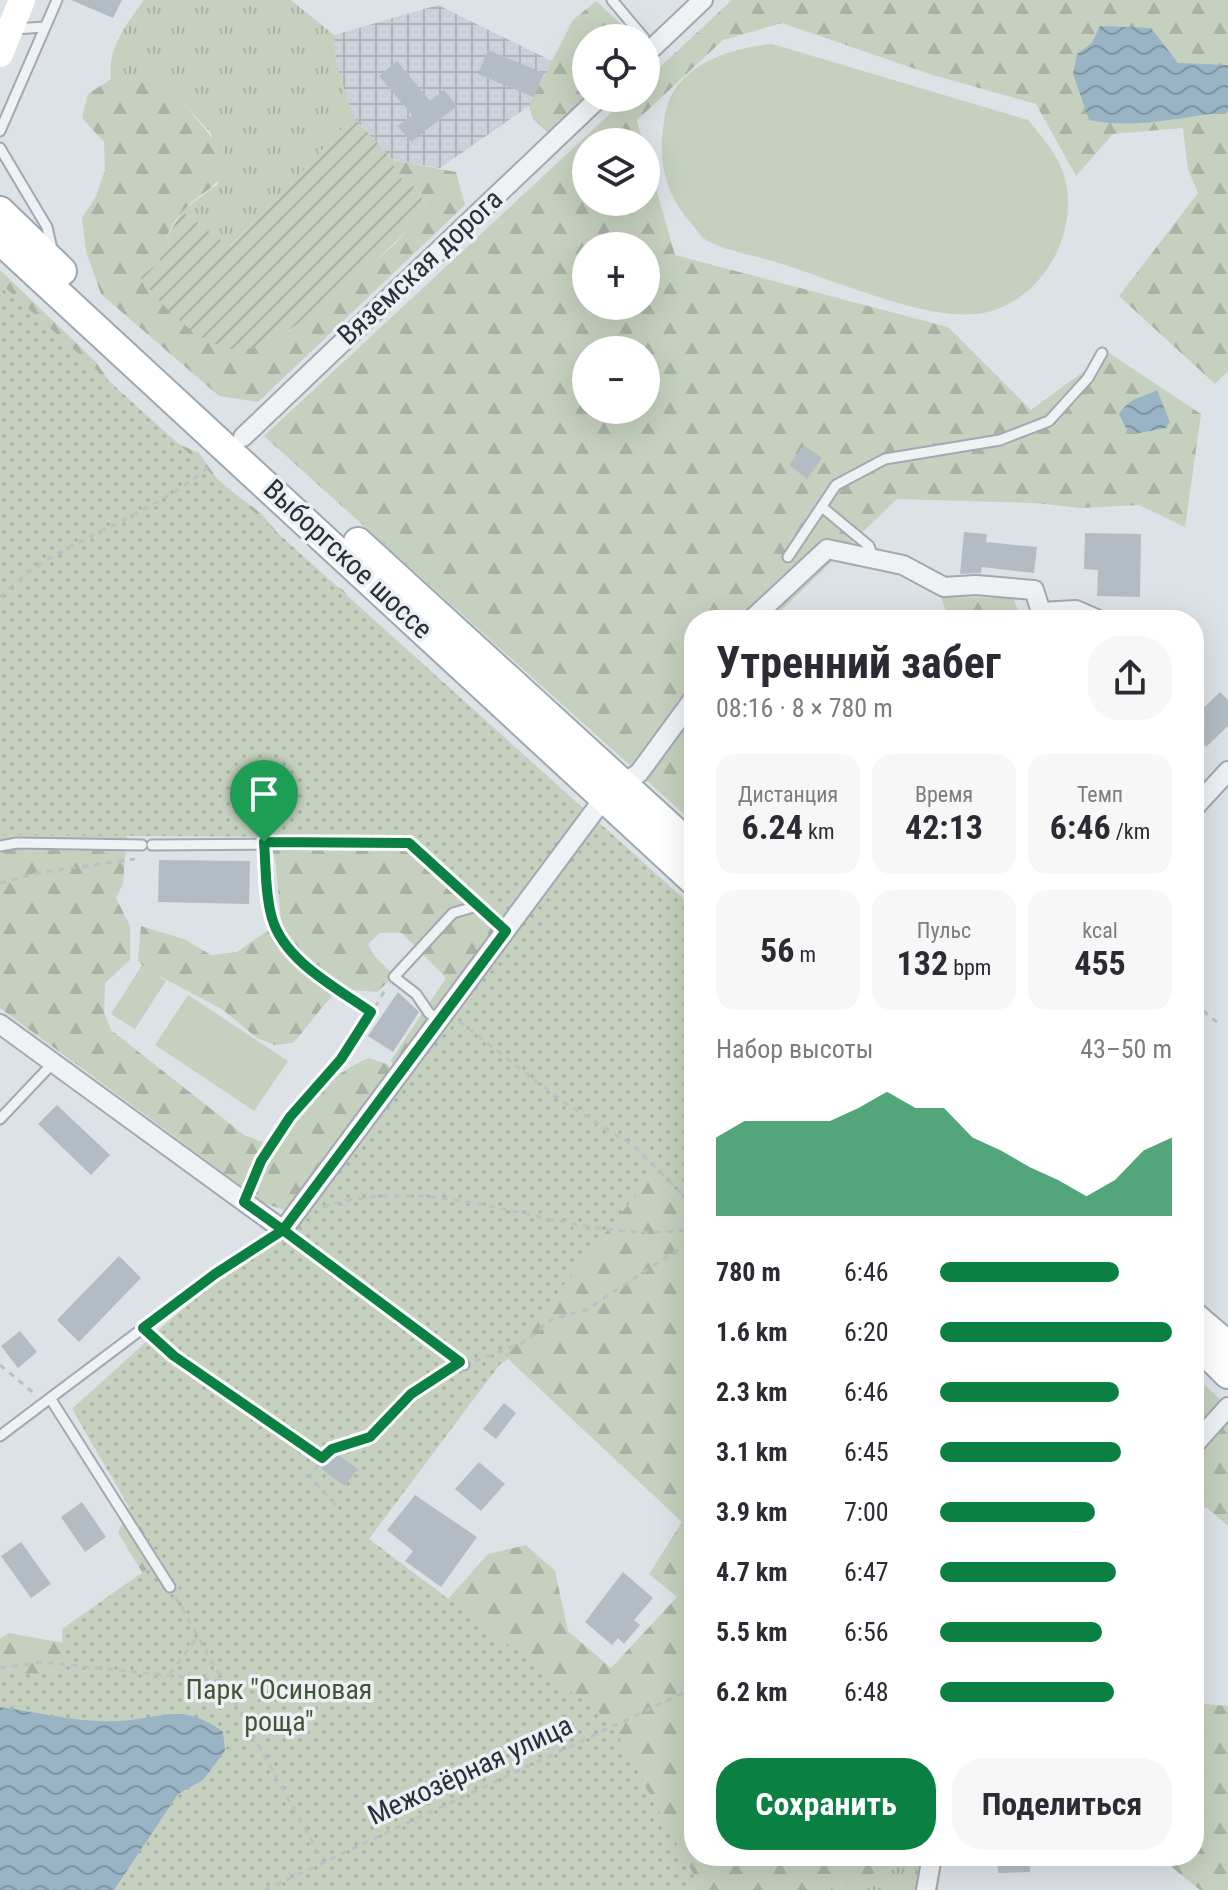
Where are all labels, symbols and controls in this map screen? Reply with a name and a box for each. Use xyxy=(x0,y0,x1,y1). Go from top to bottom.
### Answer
map controls xyxy=(572,24,660,424)
button: locate xyxy=(572,24,660,112)
button: layers xyxy=(572,128,660,216)
street label: Вяземская дорога xyxy=(331,182,509,352)
button: + xyxy=(572,232,660,320)
button: − xyxy=(572,336,660,424)
street label: Выборгское шоссе xyxy=(257,472,439,646)
button: share xyxy=(1088,636,1172,720)
text: Утренний забег xyxy=(716,637,1001,689)
text: 08:16 · 8 × 780 m xyxy=(716,693,893,723)
pin xyxy=(230,760,298,842)
icon: arrive xyxy=(242,772,286,816)
text: Дистанция xyxy=(738,782,838,807)
text: Время xyxy=(915,782,973,807)
text: Темп xyxy=(1077,782,1123,807)
text: 6.24 xyxy=(742,807,803,847)
text: 42:13 xyxy=(905,807,983,847)
text: 6:46 xyxy=(1050,807,1111,847)
text: km xyxy=(803,819,834,844)
text: /km xyxy=(1111,819,1150,844)
text: Пульс xyxy=(917,918,971,943)
text: kcal xyxy=(1082,918,1118,943)
text: 56 xyxy=(760,930,794,970)
text: m xyxy=(794,942,816,967)
text: 132 xyxy=(897,943,948,983)
text: 455 xyxy=(1074,943,1126,983)
text: bpm xyxy=(948,955,991,980)
text: Набор высоты xyxy=(716,1034,873,1064)
text: 43–50 m xyxy=(1080,1034,1172,1064)
text: 780 m xyxy=(716,1257,781,1287)
text: 6:46 xyxy=(844,1257,889,1287)
text: 1.6 km xyxy=(716,1317,788,1347)
text: 6:20 xyxy=(844,1317,889,1347)
text: 2.3 km xyxy=(716,1377,788,1407)
text: 6:46 xyxy=(844,1377,889,1407)
text: 3.1 km xyxy=(716,1437,788,1467)
text: 6:45 xyxy=(844,1437,889,1467)
text: 3.9 km xyxy=(716,1497,788,1527)
text: 7:00 xyxy=(844,1497,889,1527)
text: 4.7 km xyxy=(716,1557,788,1587)
text: 6:47 xyxy=(844,1557,889,1587)
text: 5.5 km xyxy=(716,1617,788,1647)
text: 6:56 xyxy=(844,1617,889,1647)
park label: Парк "Осиновая роща" xyxy=(186,1673,372,1738)
text: 6.2 km xyxy=(716,1677,788,1707)
text: 6:48 xyxy=(844,1677,889,1707)
street label: Межозёрная улица xyxy=(363,1708,577,1832)
button: Сохранить xyxy=(716,1758,936,1850)
button: Поделиться xyxy=(952,1758,1172,1850)

